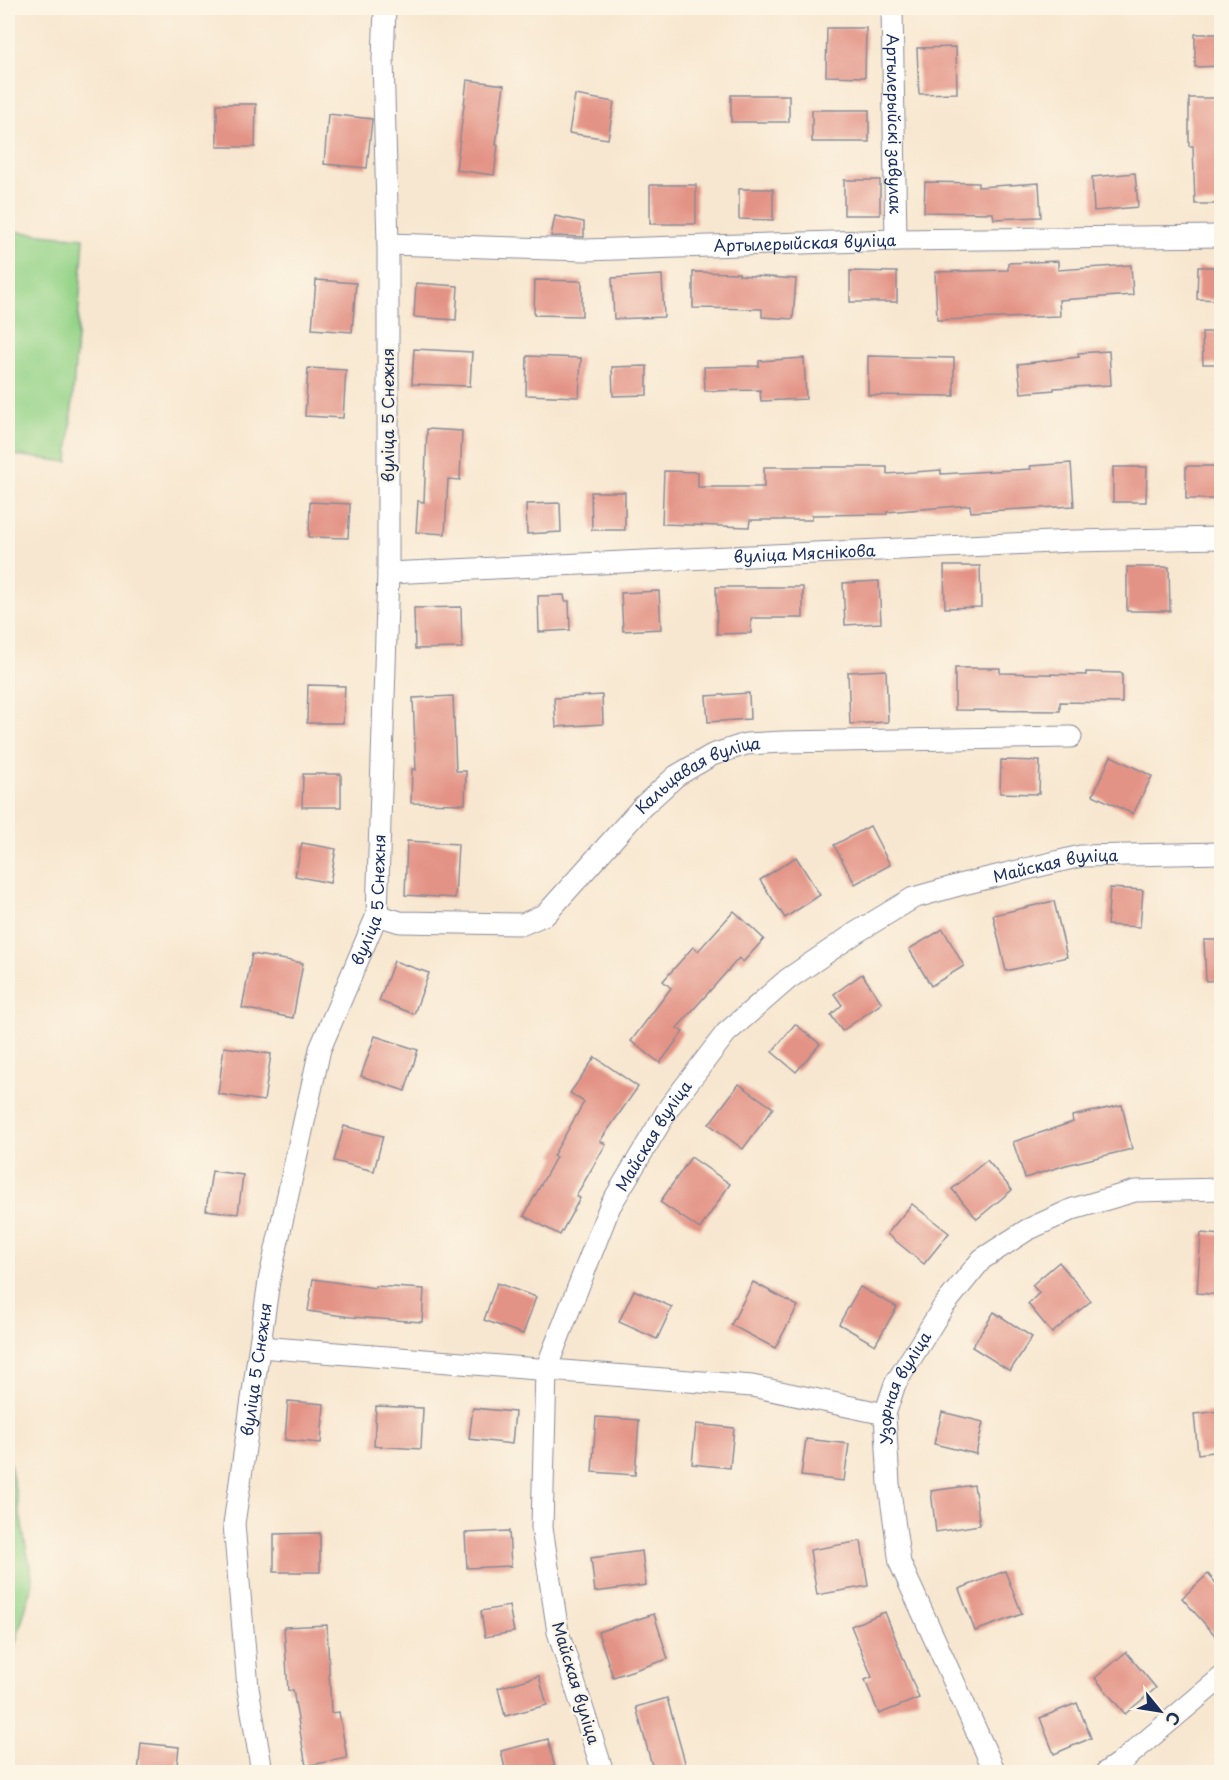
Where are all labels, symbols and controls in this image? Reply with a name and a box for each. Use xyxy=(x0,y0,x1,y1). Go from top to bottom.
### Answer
street label: Артылерыйскі завулак xyxy=(881,33,909,215)
street label: Артылерыйская вуліца xyxy=(713,227,897,257)
street label: вуліца 5 Снежня xyxy=(375,348,399,482)
street label: вуліца Мяснікова xyxy=(733,537,876,568)
street label: Кальцавая вуліца xyxy=(629,730,761,819)
street label: вуліца 5 Снежня xyxy=(344,834,391,969)
street label: Майская вуліца xyxy=(990,842,1119,887)
street label: Майская вуліца xyxy=(609,1075,697,1195)
street label: вуліца 5 Снежня xyxy=(234,1301,277,1438)
street label: Узорная вуліца xyxy=(872,1326,936,1445)
street label: Майская вуліца xyxy=(547,1618,607,1747)
north arrow xyxy=(1130,1681,1190,1741)
text: С xyxy=(1160,1708,1187,1730)

